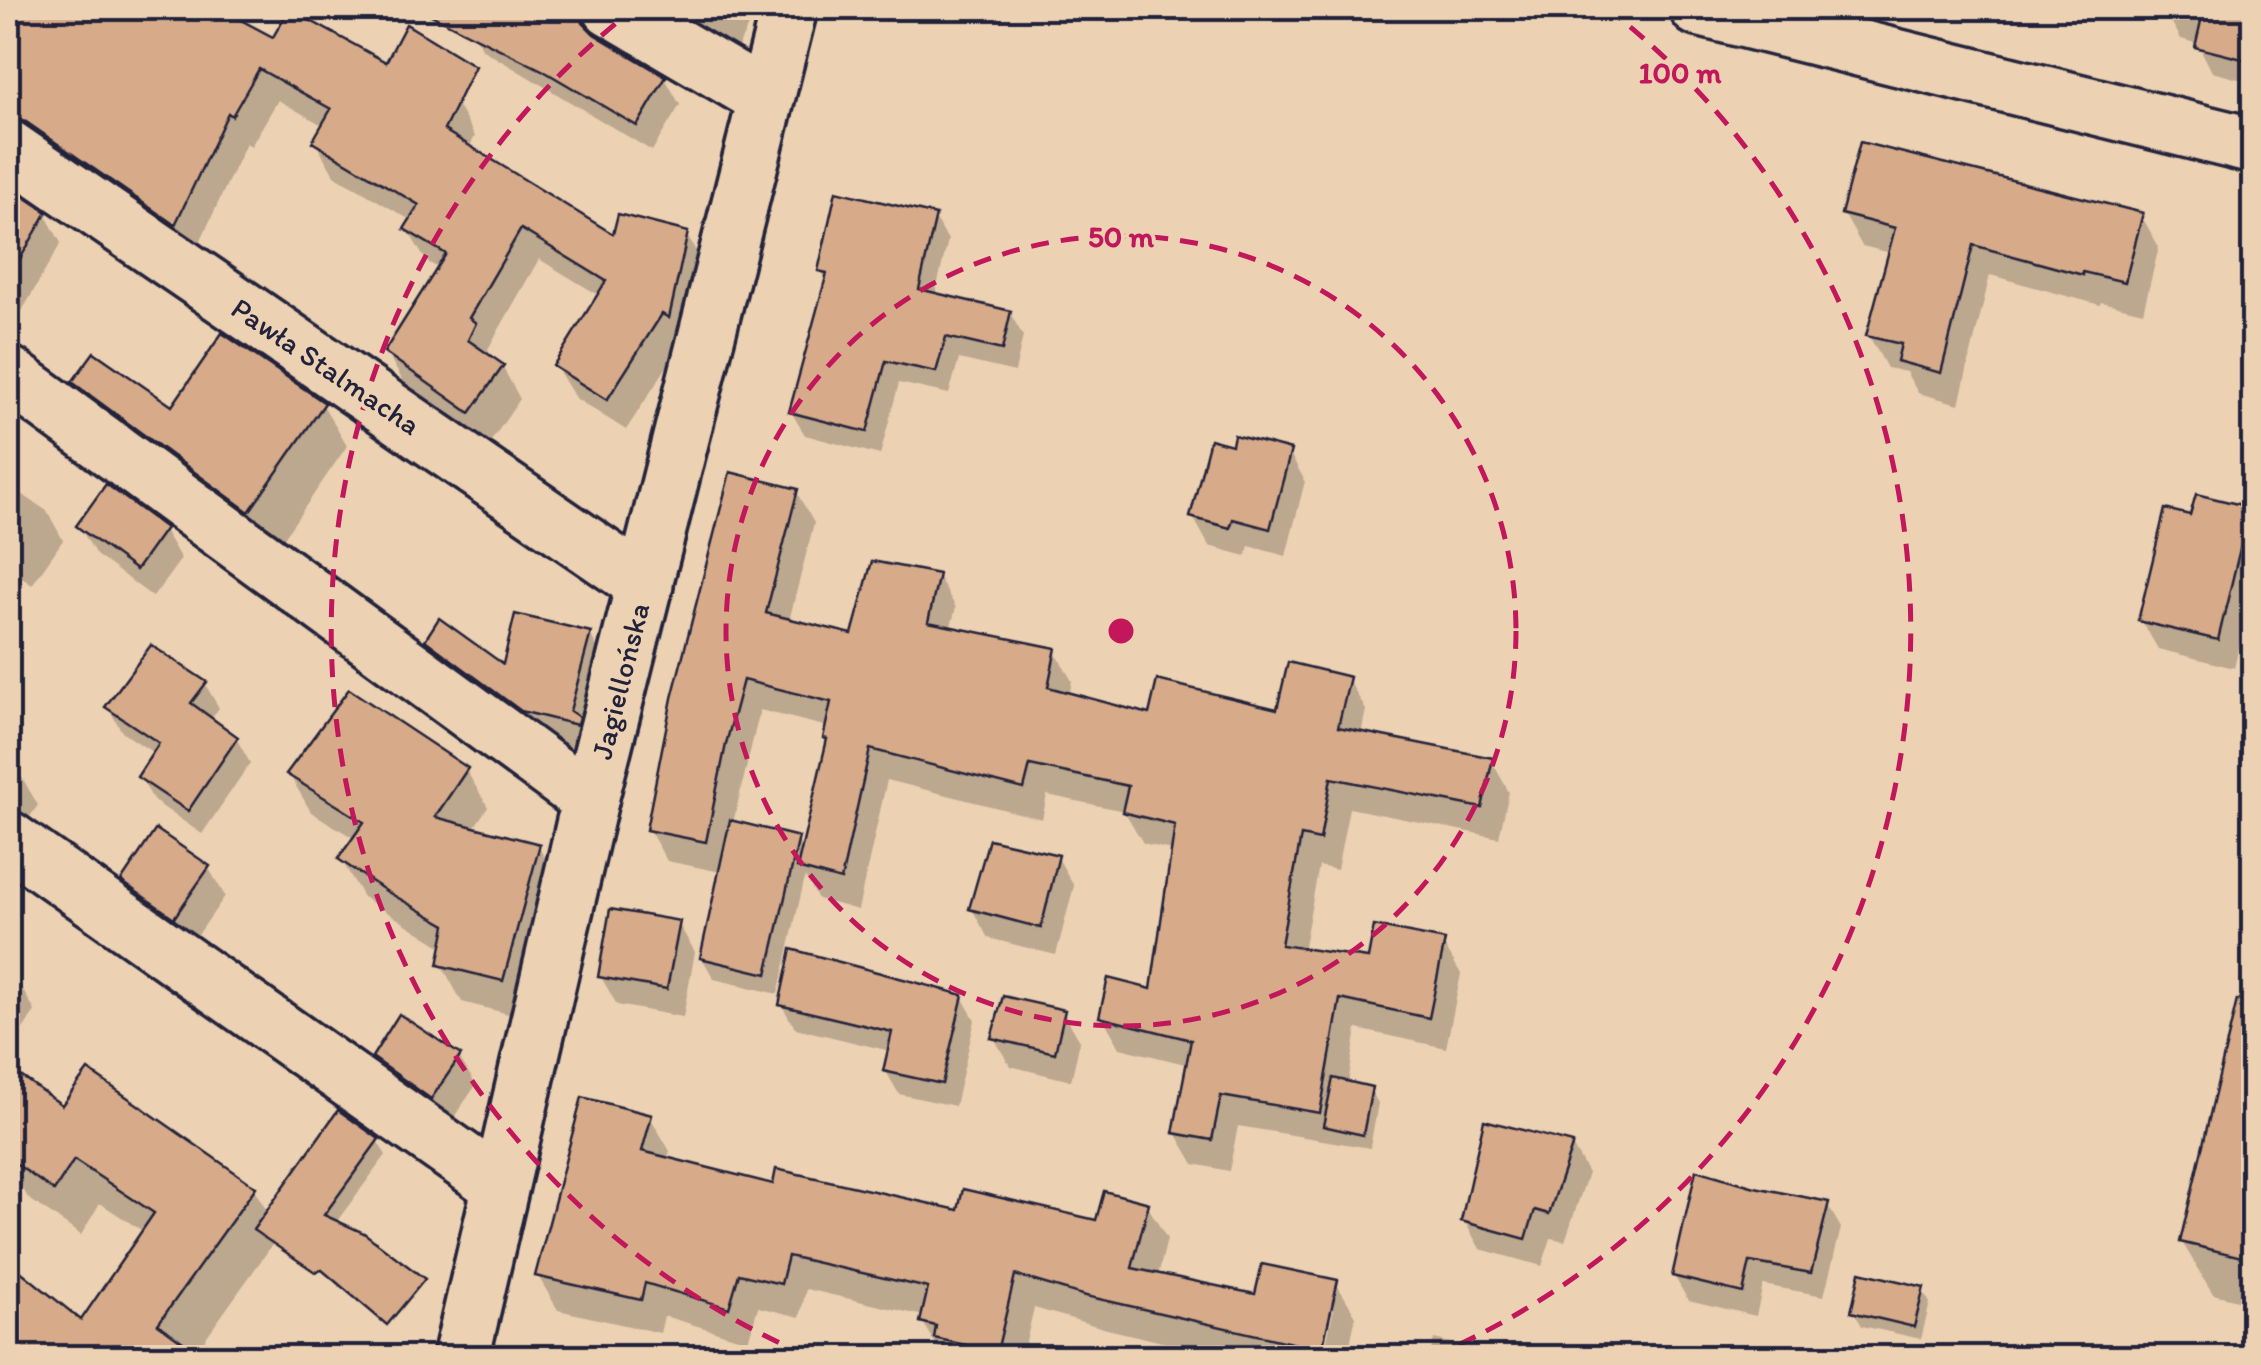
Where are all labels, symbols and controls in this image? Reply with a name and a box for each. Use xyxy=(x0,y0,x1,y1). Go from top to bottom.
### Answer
text: 100 m xyxy=(1639,54,1722,91)
text: 50 m xyxy=(1088,218,1155,255)
street label: Pawła Stalmacha xyxy=(225,289,428,443)
street label: Jagiellońska xyxy=(583,599,657,763)
centre of rings xyxy=(1103,613,1139,649)

